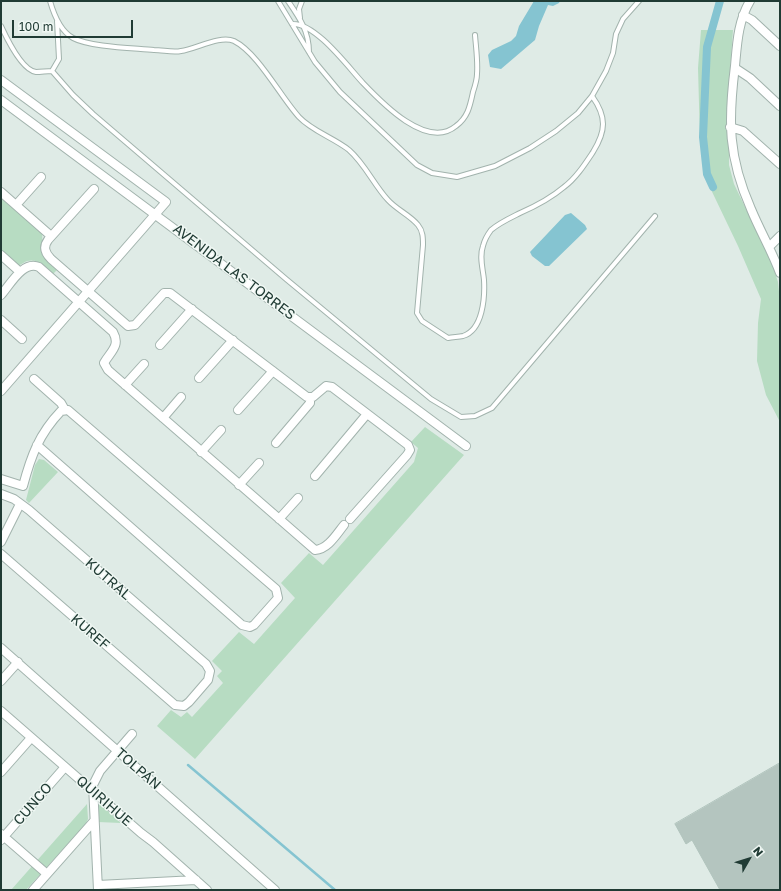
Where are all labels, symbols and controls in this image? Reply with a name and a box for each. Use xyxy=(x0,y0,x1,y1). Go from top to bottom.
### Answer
scale bar xyxy=(14,12,135,38)
text: 100 m xyxy=(19,19,53,34)
street label: AVENIDA LAS TORRES xyxy=(169,220,299,324)
street label: KUTRAL xyxy=(82,554,134,604)
street label: KUREF xyxy=(67,610,113,654)
street label: TOLPÁN xyxy=(112,745,164,793)
street label: QUIRIHUE xyxy=(73,772,135,830)
street label: CUNCO xyxy=(10,780,56,828)
north arrow xyxy=(729,839,769,879)
text: N xyxy=(751,844,766,858)

